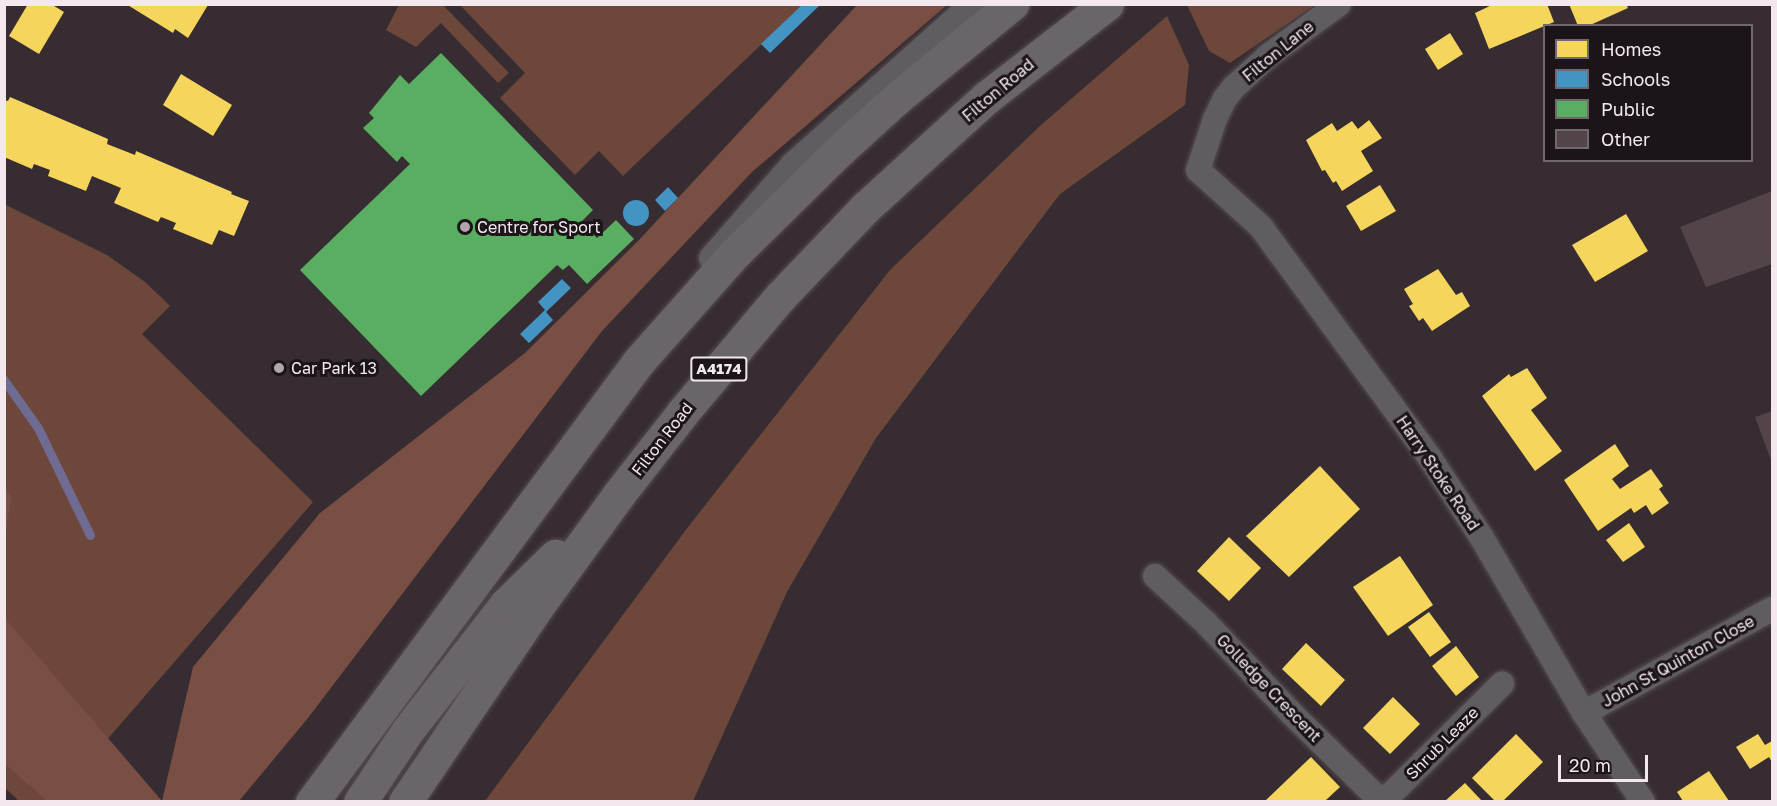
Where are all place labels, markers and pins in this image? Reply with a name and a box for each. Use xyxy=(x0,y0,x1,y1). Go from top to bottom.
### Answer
place label: Centre for Sport xyxy=(477,217,601,237)
marker: Centre for Sport xyxy=(458,220,472,234)
place label: Car Park 13 xyxy=(291,358,377,378)
marker: Car Park 13 xyxy=(272,361,286,375)

